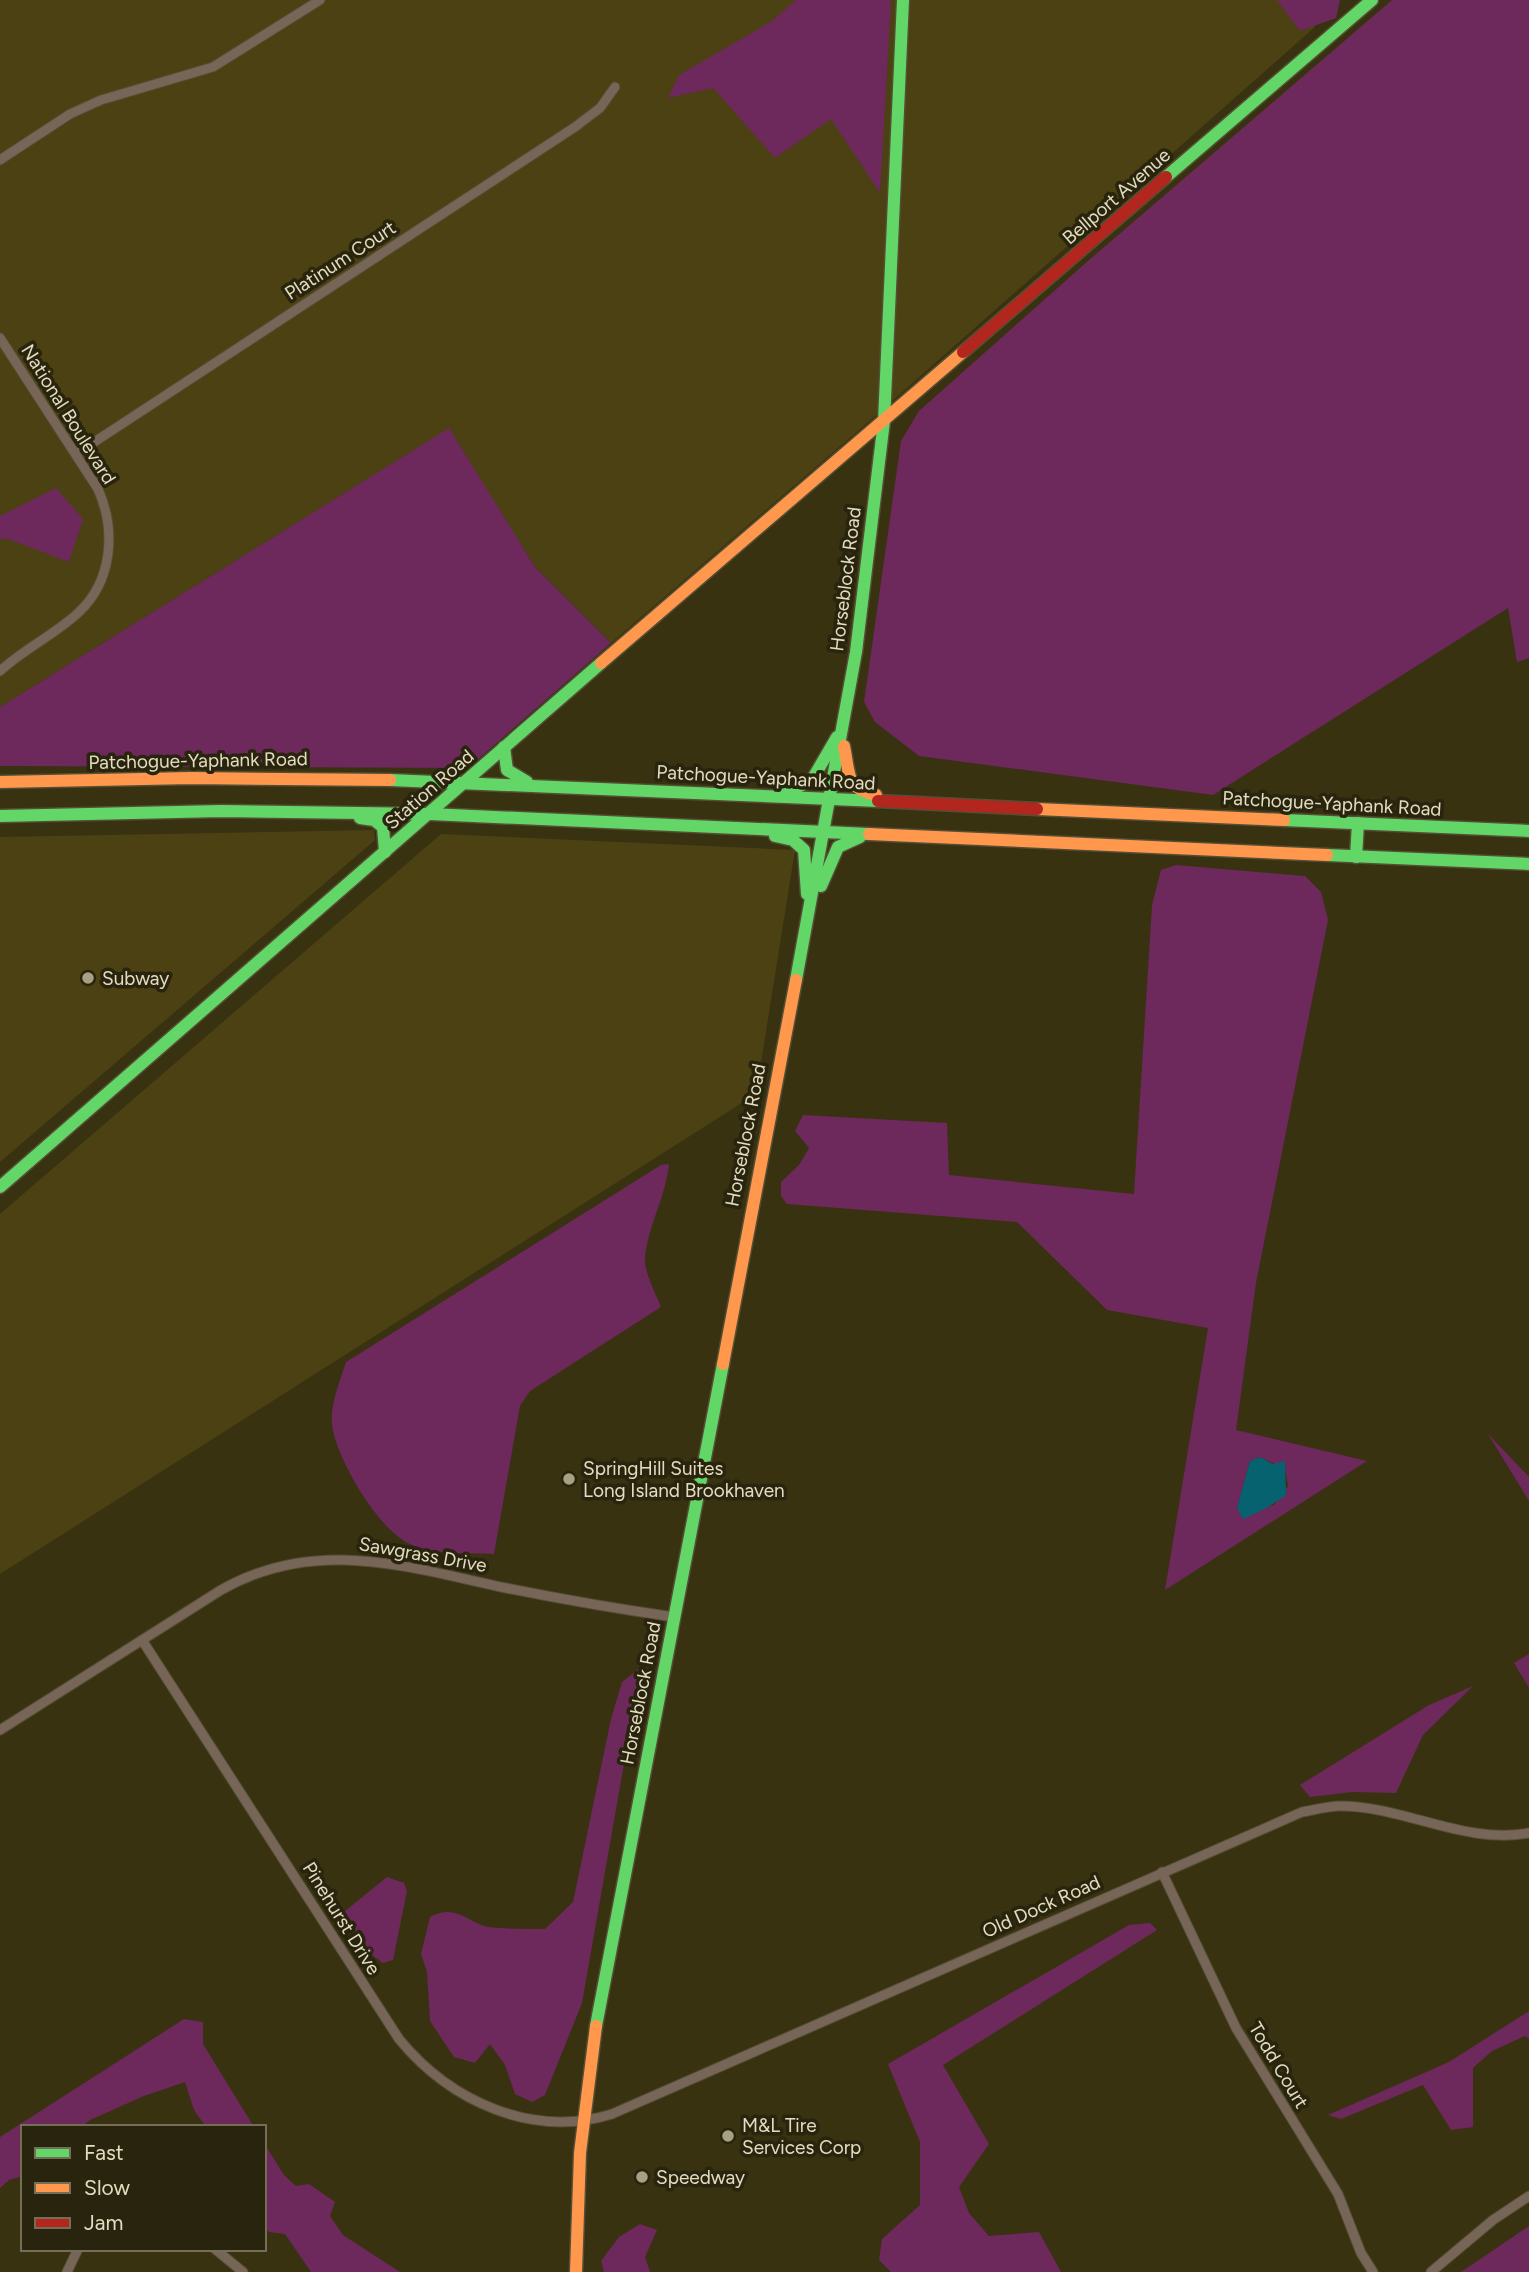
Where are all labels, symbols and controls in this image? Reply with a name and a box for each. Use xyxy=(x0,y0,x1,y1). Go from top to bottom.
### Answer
street label: Bellport Avenue xyxy=(1058,143,1175,249)
street label: Platinum Court xyxy=(281,216,400,305)
street label: National Boulevard xyxy=(16,340,121,488)
street label: Horseblock Road xyxy=(825,506,866,653)
street label: Station Road xyxy=(380,745,478,834)
street label: Patchogue-Yaphank Road xyxy=(88,747,308,774)
street label: Patchogue-Yaphank Road xyxy=(656,760,876,795)
street label: Patchogue-Yaphank Road xyxy=(1222,786,1442,821)
place label: Subway xyxy=(102,967,169,990)
marker: Subway xyxy=(80,970,96,986)
street label: Horseblock Road xyxy=(720,1062,771,1209)
place label: SpringHill Suites Long Island Brookhaven xyxy=(583,1457,785,1502)
marker: SpringHill Suites Long Island Brookhaven xyxy=(561,1471,577,1487)
street label: Sawgrass Drive xyxy=(357,1532,489,1577)
street label: Horseblock Road xyxy=(615,1620,666,1767)
street label: Pinehurst Drive xyxy=(298,1858,385,1979)
street label: Old Dock Road xyxy=(979,1870,1104,1943)
street label: Todd Court xyxy=(1244,2018,1313,2112)
place label: M&L Tire Services Corp xyxy=(742,2114,861,2159)
legend xyxy=(21,2125,266,2251)
marker: M&L Tire Services Corp xyxy=(720,2128,736,2144)
text: Fast xyxy=(84,2140,124,2165)
place label: Speedway xyxy=(656,2166,745,2189)
marker: Speedway xyxy=(634,2169,650,2185)
text: Slow xyxy=(84,2175,130,2200)
text: Jam xyxy=(84,2210,123,2235)

